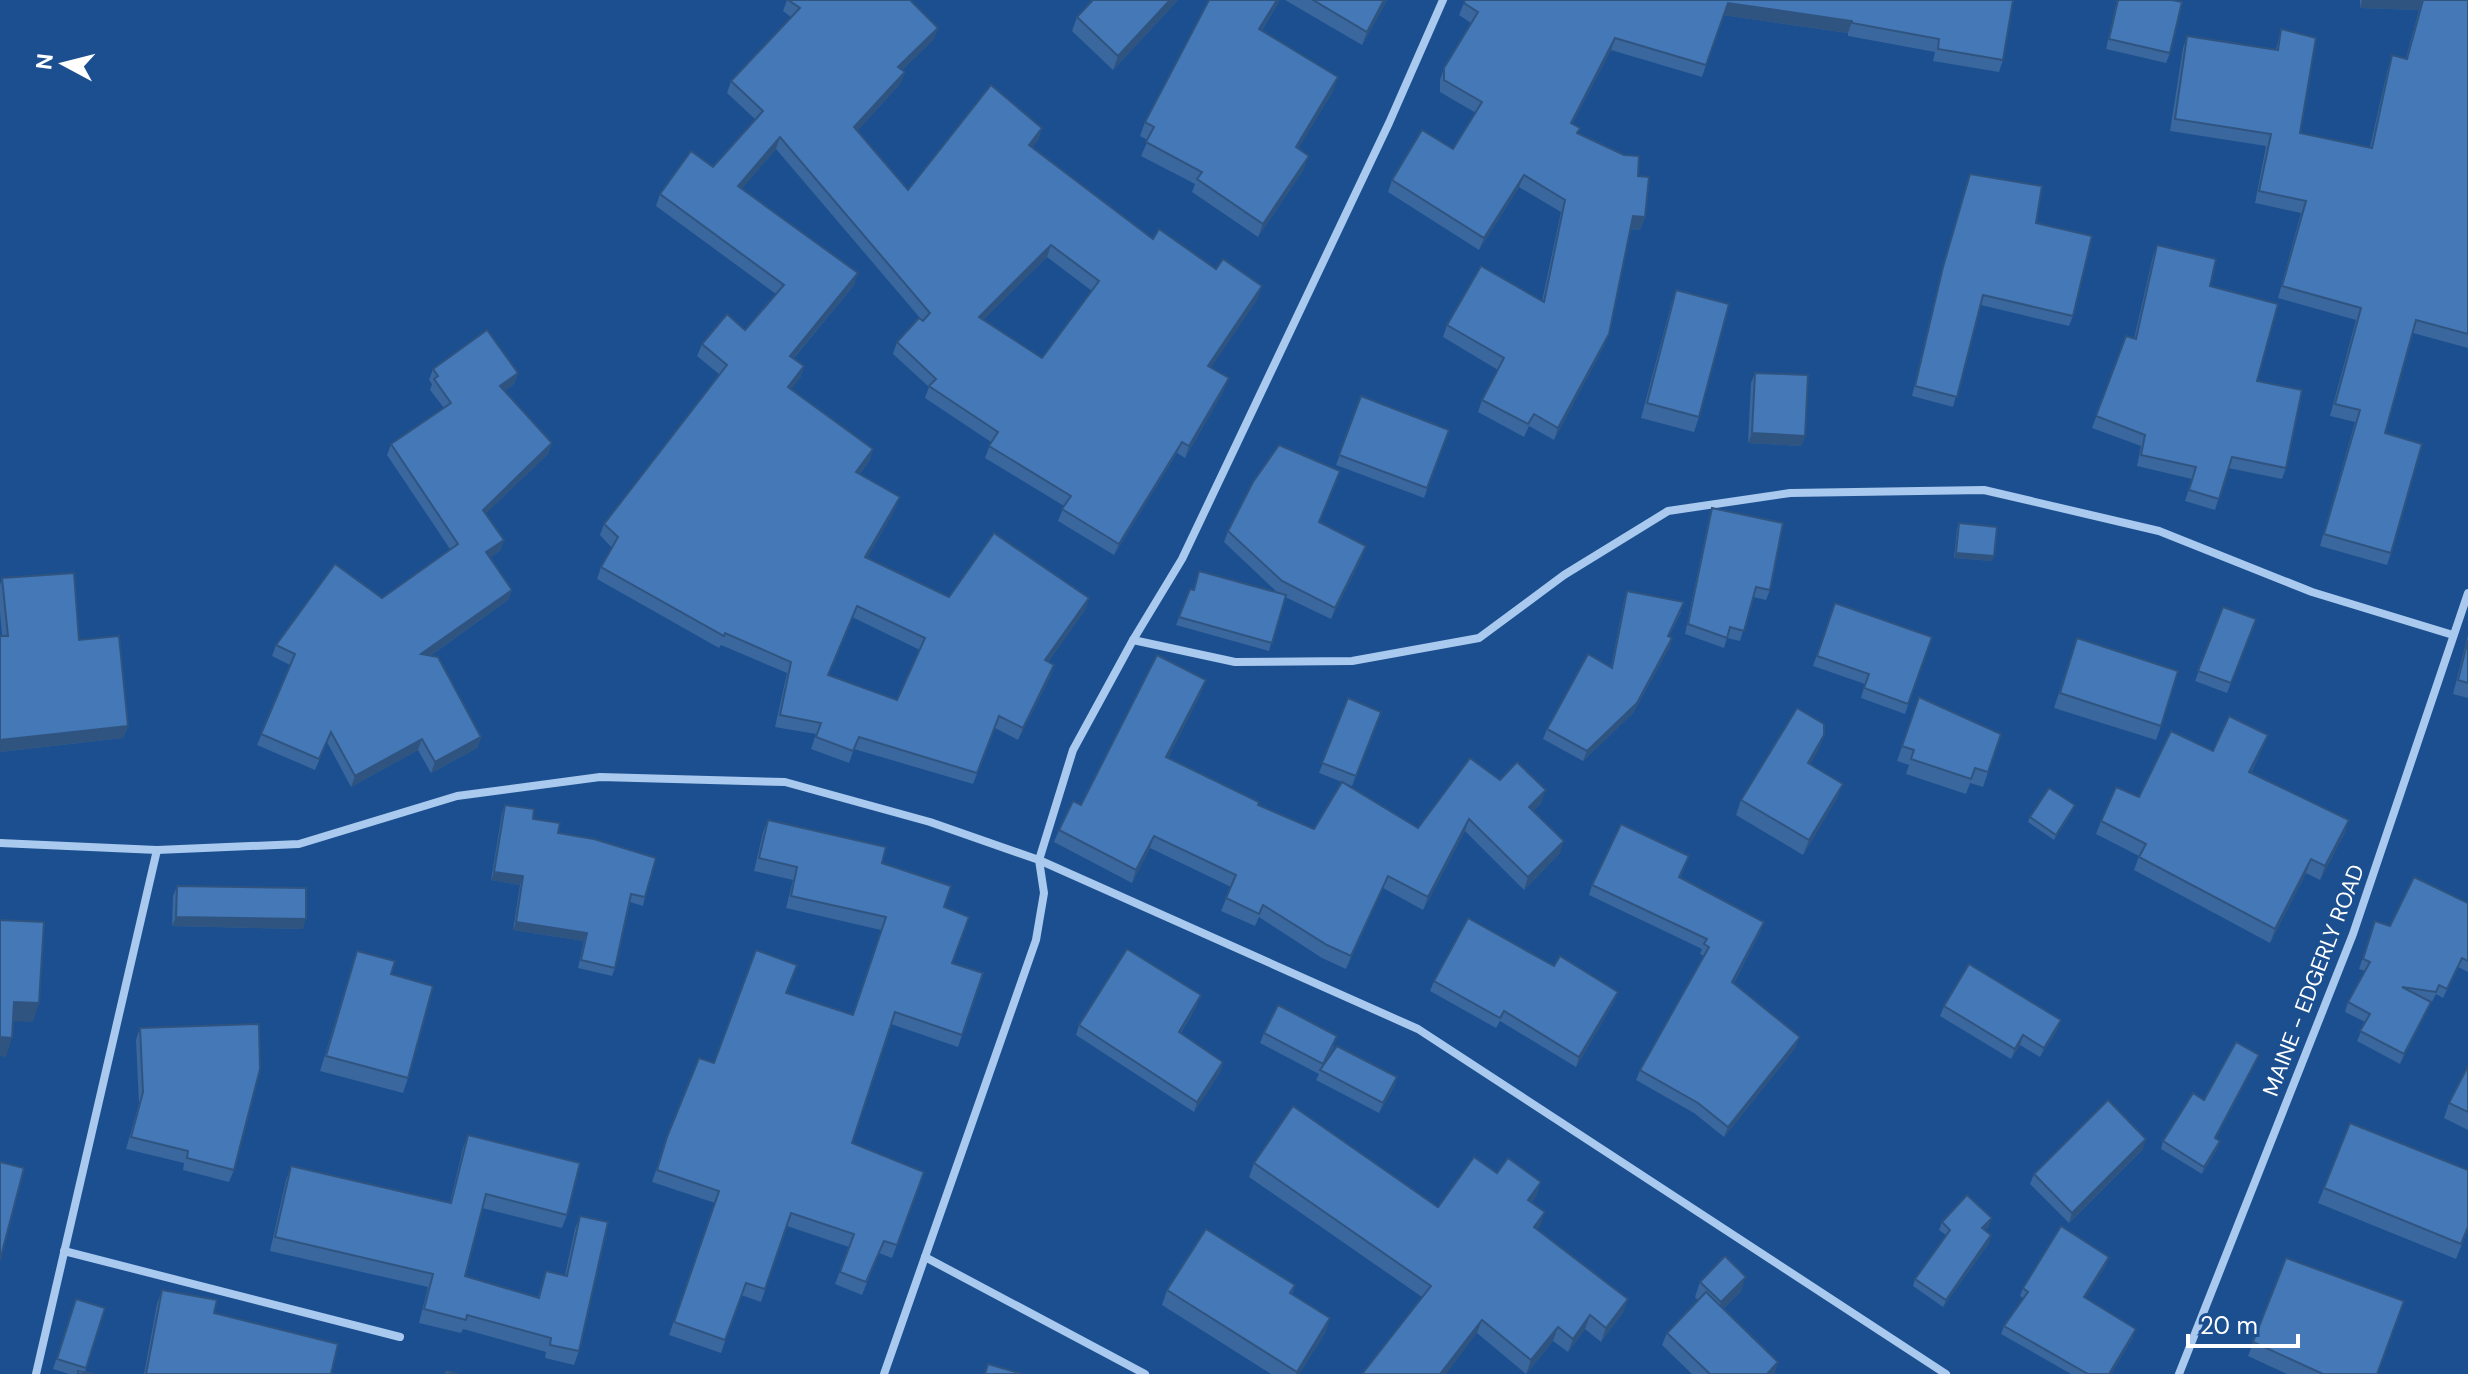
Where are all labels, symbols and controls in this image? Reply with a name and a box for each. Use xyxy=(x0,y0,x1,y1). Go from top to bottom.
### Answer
north arrow xyxy=(24,24,104,104)
text: N xyxy=(29,52,60,71)
street label: MAINE - EDGERLY ROAD xyxy=(2256,860,2371,1100)
scale bar xyxy=(2188,1298,2298,1348)
text: 20 m xyxy=(2200,1310,2258,1341)

